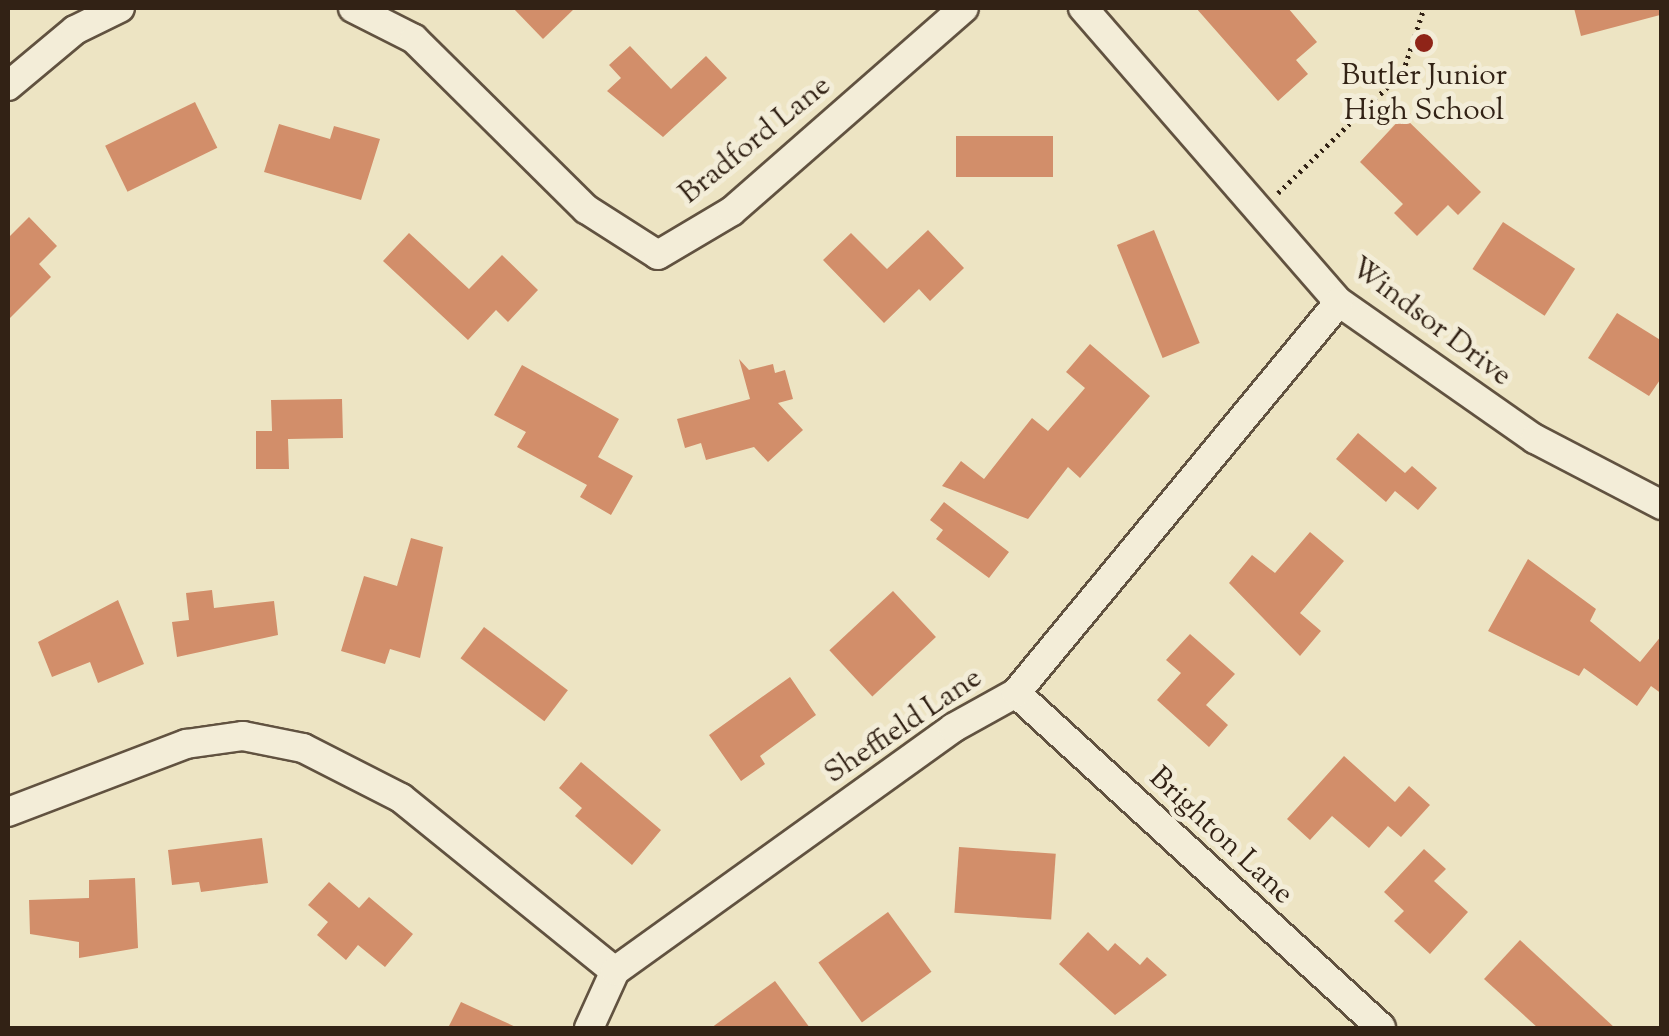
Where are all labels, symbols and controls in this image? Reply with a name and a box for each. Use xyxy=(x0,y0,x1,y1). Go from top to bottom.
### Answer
marker: Butler Junior High School xyxy=(1413,32,1435,54)
place label: Butler Junior High School xyxy=(1341,59,1507,130)
street label: Bradford Lane xyxy=(673,69,839,213)
street label: Windsor Drive xyxy=(1342,251,1518,395)
street label: Sheffield Lane xyxy=(819,661,989,793)
street label: Brighton Lane xyxy=(1140,761,1300,913)

